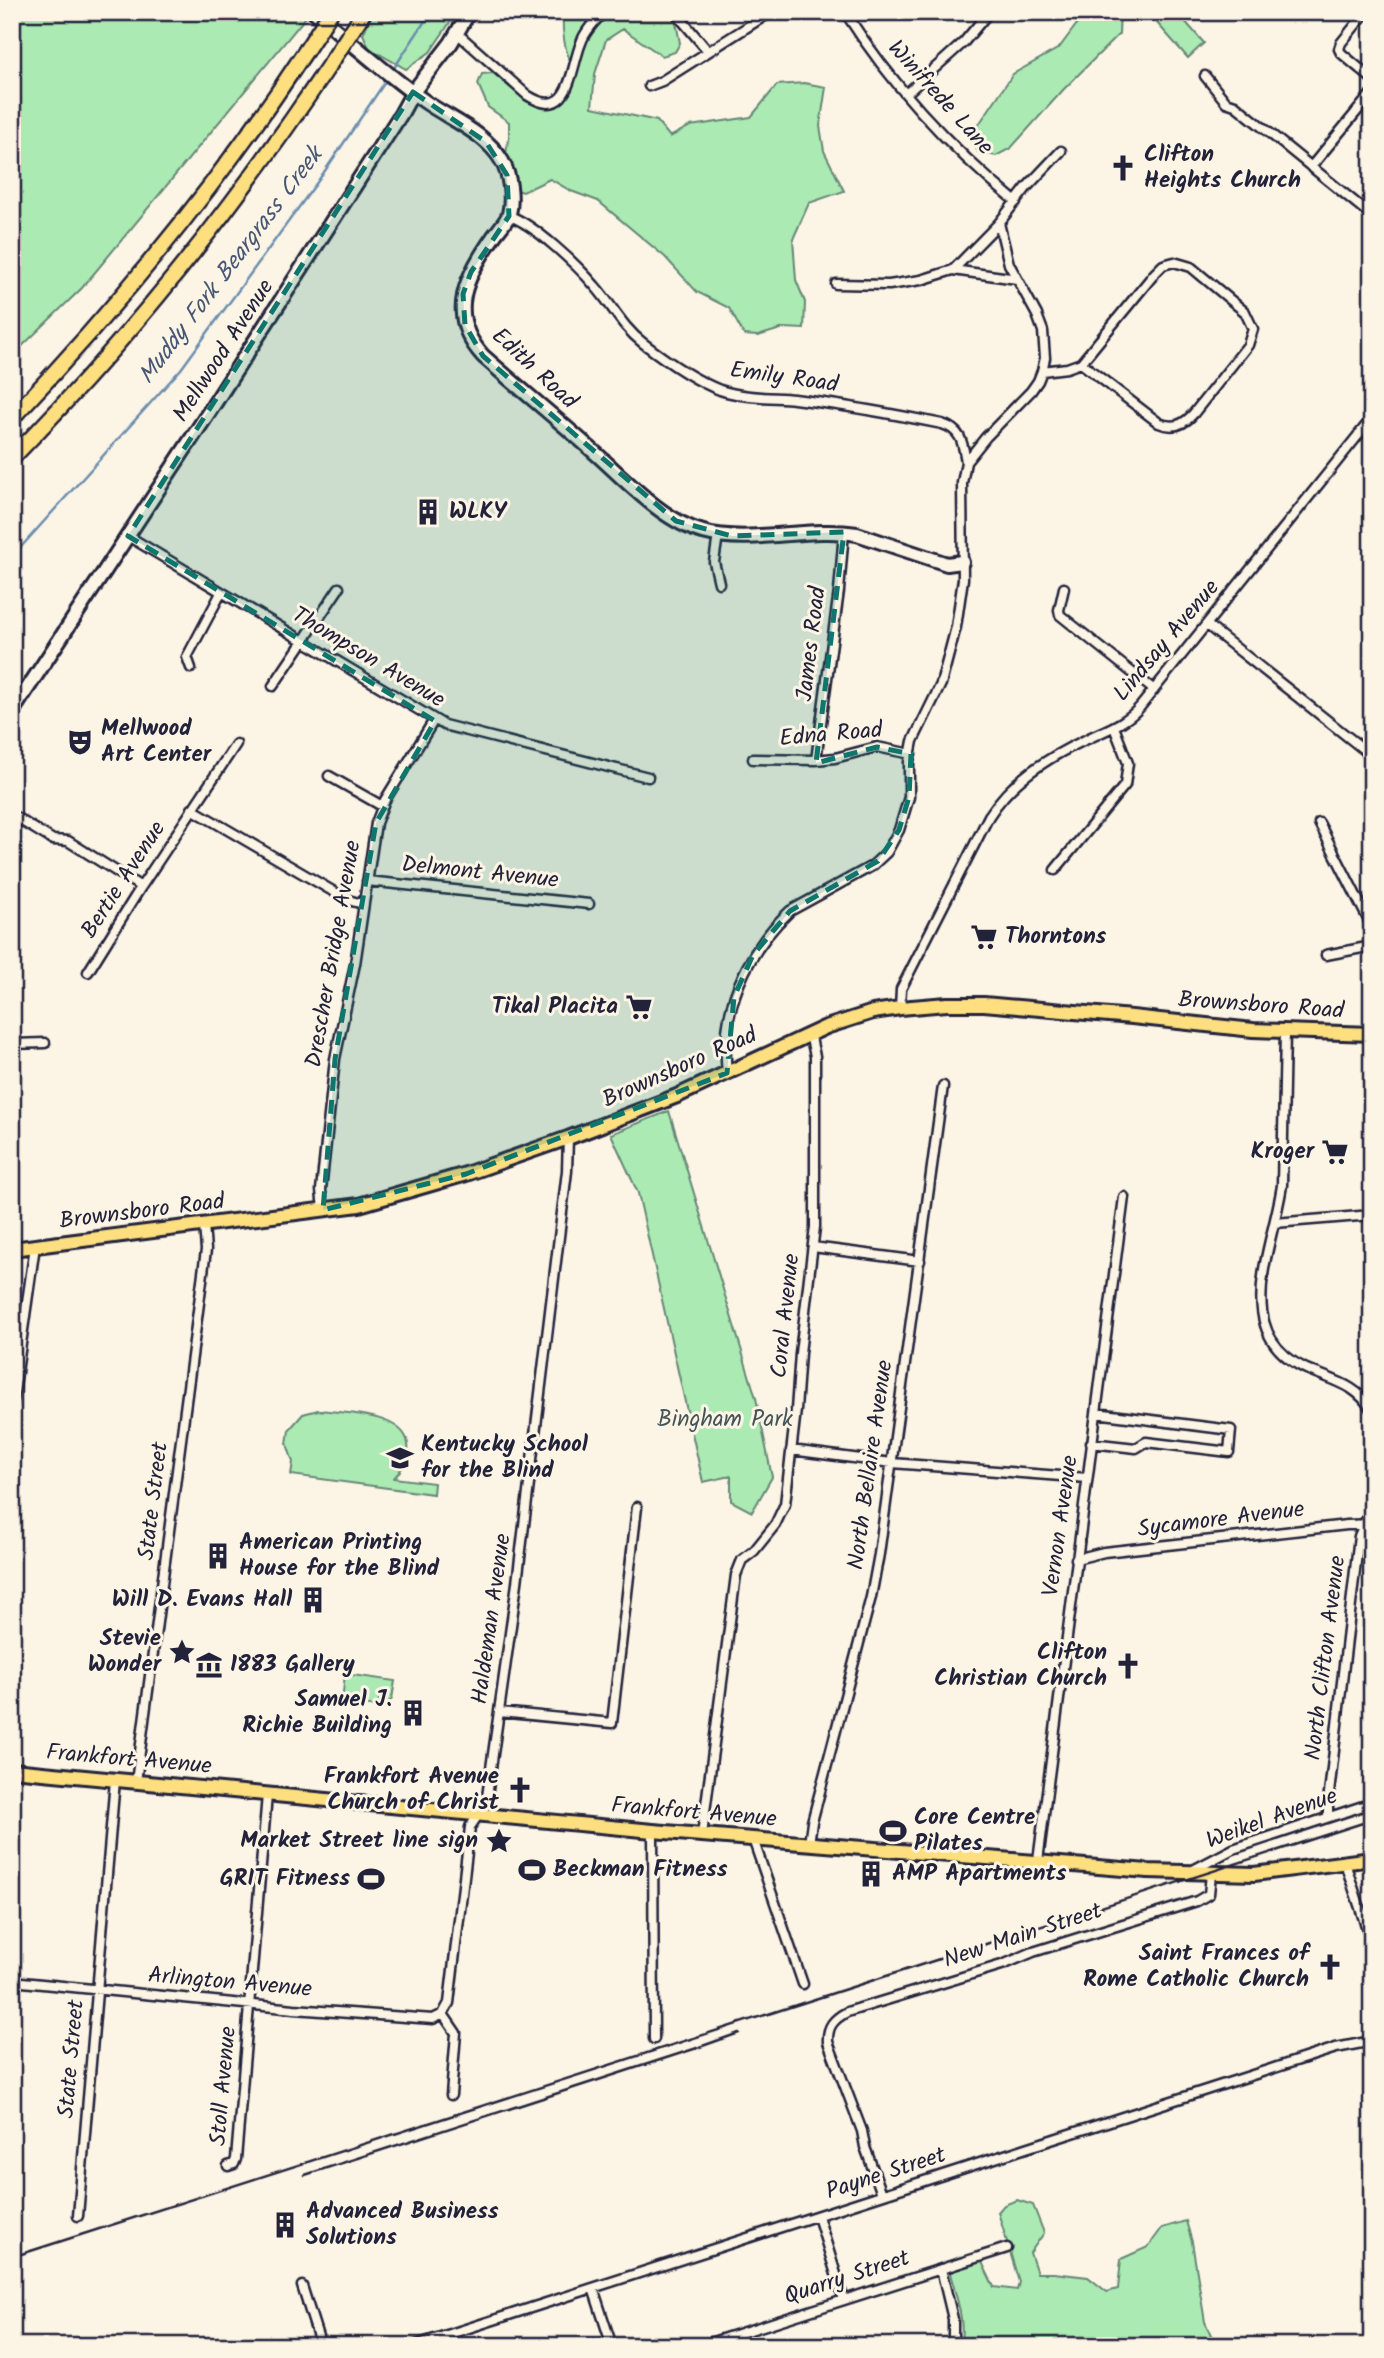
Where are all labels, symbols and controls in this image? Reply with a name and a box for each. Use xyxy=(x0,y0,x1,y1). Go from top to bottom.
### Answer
street label: Winifrede Lane xyxy=(878,32,1002,164)
water label: Muddy Fork Beargrass Creek xyxy=(129,136,336,393)
place label: Clifton Heights Church xyxy=(1144,137,1301,199)
church icon: Clifton Heights Church xyxy=(1108,153,1138,183)
street label: Mellwood Avenue xyxy=(164,272,284,430)
street label: Edith Road xyxy=(483,319,586,419)
street label: Emily Road xyxy=(728,353,841,403)
place label: WLKY xyxy=(449,494,507,530)
building icon: WLKY xyxy=(413,497,443,527)
street label: Lindsay Avenue xyxy=(1105,572,1229,710)
street label: James Road xyxy=(787,584,837,703)
street label: Thompson Avenue xyxy=(284,598,452,718)
place label: Mellwood Art Center xyxy=(101,711,213,773)
street label: Edna Road xyxy=(778,713,885,757)
theatre icon: Mellwood Art Center xyxy=(65,727,95,757)
street label: Bertie Avenue xyxy=(72,814,176,946)
street label: Drescher Bridge Avenue xyxy=(296,838,372,1070)
street label: Delmont Avenue xyxy=(400,847,560,899)
place label: Thorntons xyxy=(1005,919,1107,955)
supermarket icon: Thorntons xyxy=(969,922,999,952)
street label: Brownsboro Road xyxy=(1177,982,1346,1030)
place label: Tikal Placita xyxy=(492,989,618,1025)
supermarket icon: Tikal Placita xyxy=(624,992,654,1022)
street label: Brownsboro Road xyxy=(597,1018,764,1118)
place label: Kroger xyxy=(1251,1134,1316,1170)
supermarket icon: Kroger xyxy=(1320,1137,1350,1167)
street label: Brownsboro Road xyxy=(57,1184,227,1240)
street label: Coral Avenue xyxy=(762,1252,810,1380)
street label: North Bellaire Avenue xyxy=(838,1358,904,1572)
park label: Bingham Park xyxy=(657,1402,793,1438)
place label: Kentucky School for the Blind xyxy=(421,1427,589,1489)
street label: State Street xyxy=(129,1439,179,1562)
school or university icon: Kentucky School for the Blind xyxy=(385,1443,415,1473)
street label: Vernon Avenue xyxy=(1033,1453,1089,1599)
street label: Sycamore Avenue xyxy=(1136,1492,1306,1548)
place label: American Printing House for the Blind xyxy=(239,1525,440,1587)
street label: Haldeman Avenue xyxy=(462,1531,522,1707)
building icon: American Printing House for the Blind xyxy=(203,1541,233,1571)
street label: North Clifton Avenue xyxy=(1296,1554,1356,1762)
place label: Will D. Evans Hall xyxy=(112,1582,293,1618)
building icon: Will D. Evans Hall xyxy=(298,1585,328,1615)
place label: Stevie Wonder xyxy=(88,1621,163,1683)
place label: Clifton Christian Church xyxy=(934,1635,1107,1697)
place icon: Stevie Wonder xyxy=(167,1637,197,1667)
place label: 1883 Gallery xyxy=(230,1647,355,1683)
museum icon: 1883 Gallery xyxy=(194,1650,224,1680)
church icon: Clifton Christian Church xyxy=(1113,1651,1143,1681)
place label: Samuel J. Richie Building xyxy=(242,1682,392,1744)
building icon: Samuel J. Richie Building xyxy=(398,1698,428,1728)
street label: Frankfort Avenue xyxy=(45,1735,213,1785)
place label: Frankfort Avenue Church of Christ xyxy=(324,1759,500,1821)
church icon: Frankfort Avenue Church of Christ xyxy=(505,1775,535,1805)
street label: Weikel Avenue xyxy=(1201,1779,1343,1859)
street label: Frankfort Avenue xyxy=(610,1788,778,1838)
place label: Core Centre Pilates xyxy=(914,1800,1035,1862)
sports icon: Core Centre Pilates xyxy=(878,1816,908,1846)
place label: Market Street line sign xyxy=(240,1823,478,1859)
place icon: Market Street line sign xyxy=(484,1826,514,1856)
place label: Beckman Fitness xyxy=(553,1852,728,1888)
sports icon: Beckman Fitness xyxy=(517,1855,547,1885)
place label: AMP Apartments xyxy=(892,1856,1067,1892)
building icon: AMP Apartments xyxy=(856,1859,886,1889)
place label: GRIT Fitness xyxy=(220,1861,350,1897)
sports icon: GRIT Fitness xyxy=(356,1864,386,1894)
street label: New Main Street xyxy=(939,1893,1108,1979)
place label: Saint Frances of Rome Catholic Church xyxy=(1083,1936,1311,1998)
church icon: Saint Frances of Rome Catholic Church xyxy=(1315,1952,1345,1982)
street label: Arlington Avenue xyxy=(147,1958,313,2008)
street label: State Street xyxy=(49,1997,95,2120)
street label: Stoll Avenue xyxy=(201,2025,247,2147)
street label: Payne Street xyxy=(821,2137,952,2210)
place label: Advanced Business Solutions xyxy=(306,2194,499,2256)
building icon: Advanced Business Solutions xyxy=(270,2210,300,2240)
street label: Quarry Street xyxy=(780,2240,915,2315)

